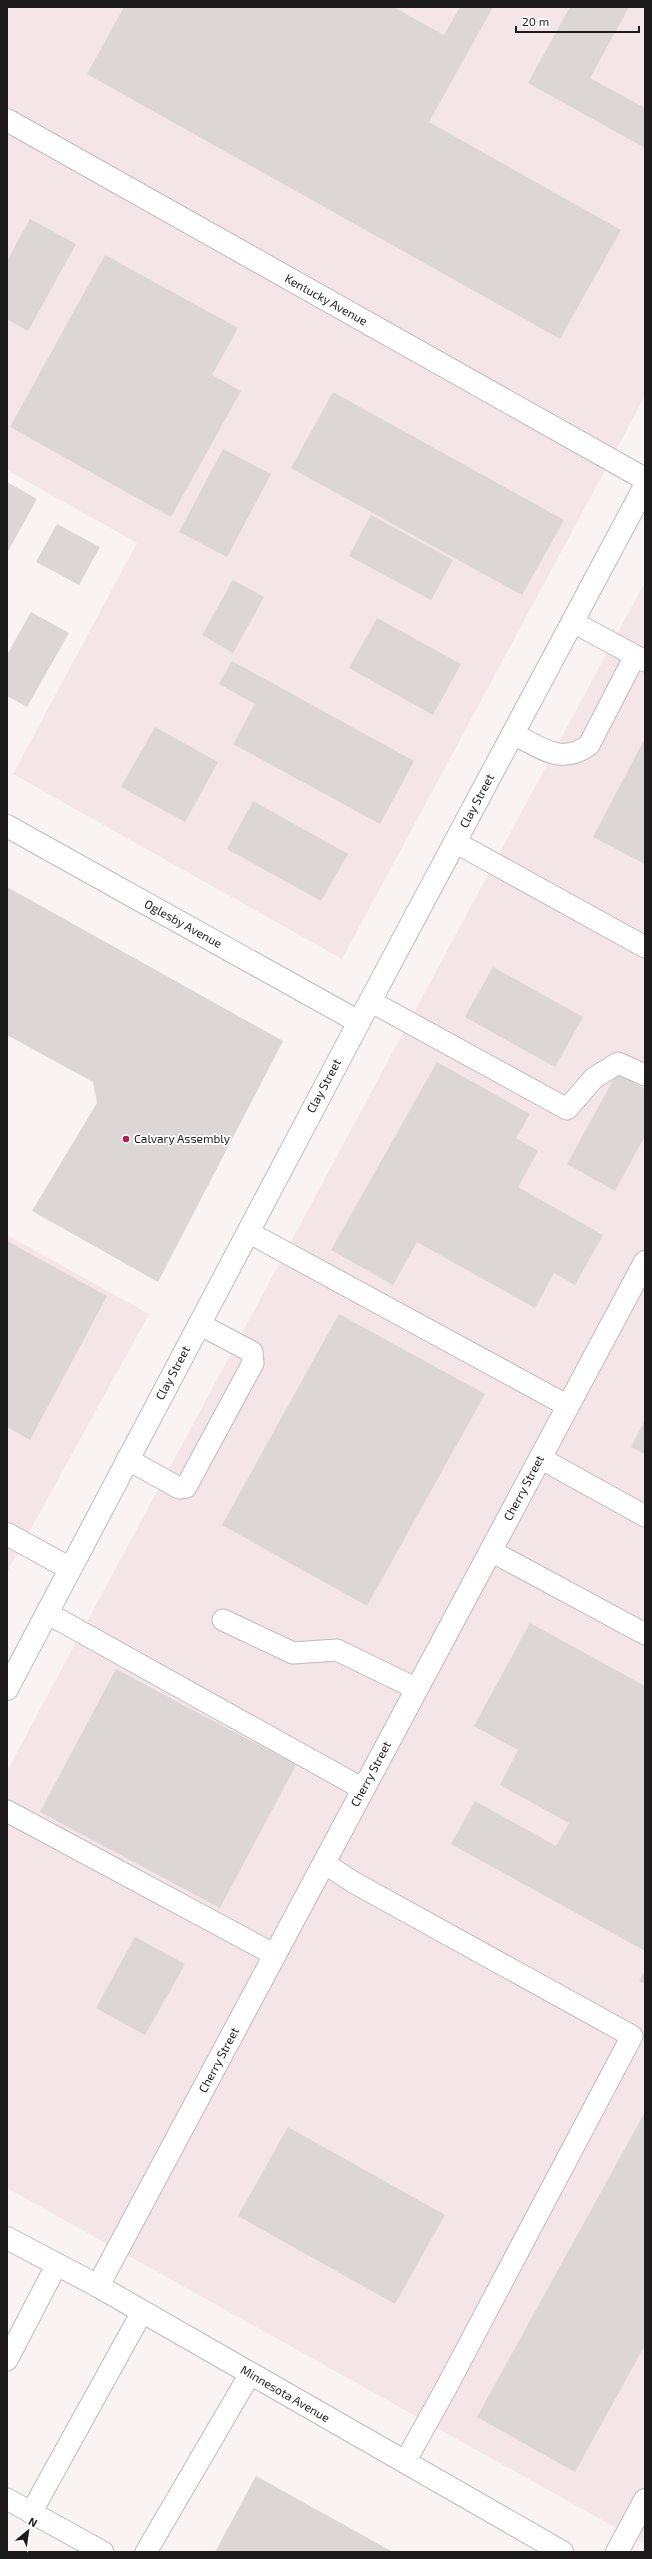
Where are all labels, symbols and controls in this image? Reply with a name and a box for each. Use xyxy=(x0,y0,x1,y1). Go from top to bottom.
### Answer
scale bar xyxy=(516,8,639,34)
text: 20 m xyxy=(522,14,549,28)
street label: Kentucky Avenue xyxy=(283,271,370,328)
street label: Clay Street xyxy=(456,771,496,830)
street label: Oglesby Avenue xyxy=(142,896,225,950)
street label: Clay Street xyxy=(303,1056,343,1115)
place label: Calvary Assembly xyxy=(134,1131,231,1145)
marker: Calvary Assembly xyxy=(121,1134,131,1144)
street label: Clay Street xyxy=(152,1343,192,1402)
street label: Cherry Street xyxy=(500,1452,546,1523)
street label: Cherry Street xyxy=(347,1738,393,1809)
street label: Cherry Street xyxy=(195,2024,241,2095)
street label: Minnesota Avenue xyxy=(238,2362,333,2424)
north arrow xyxy=(8,2511,48,2551)
text: N xyxy=(26,2514,40,2529)

